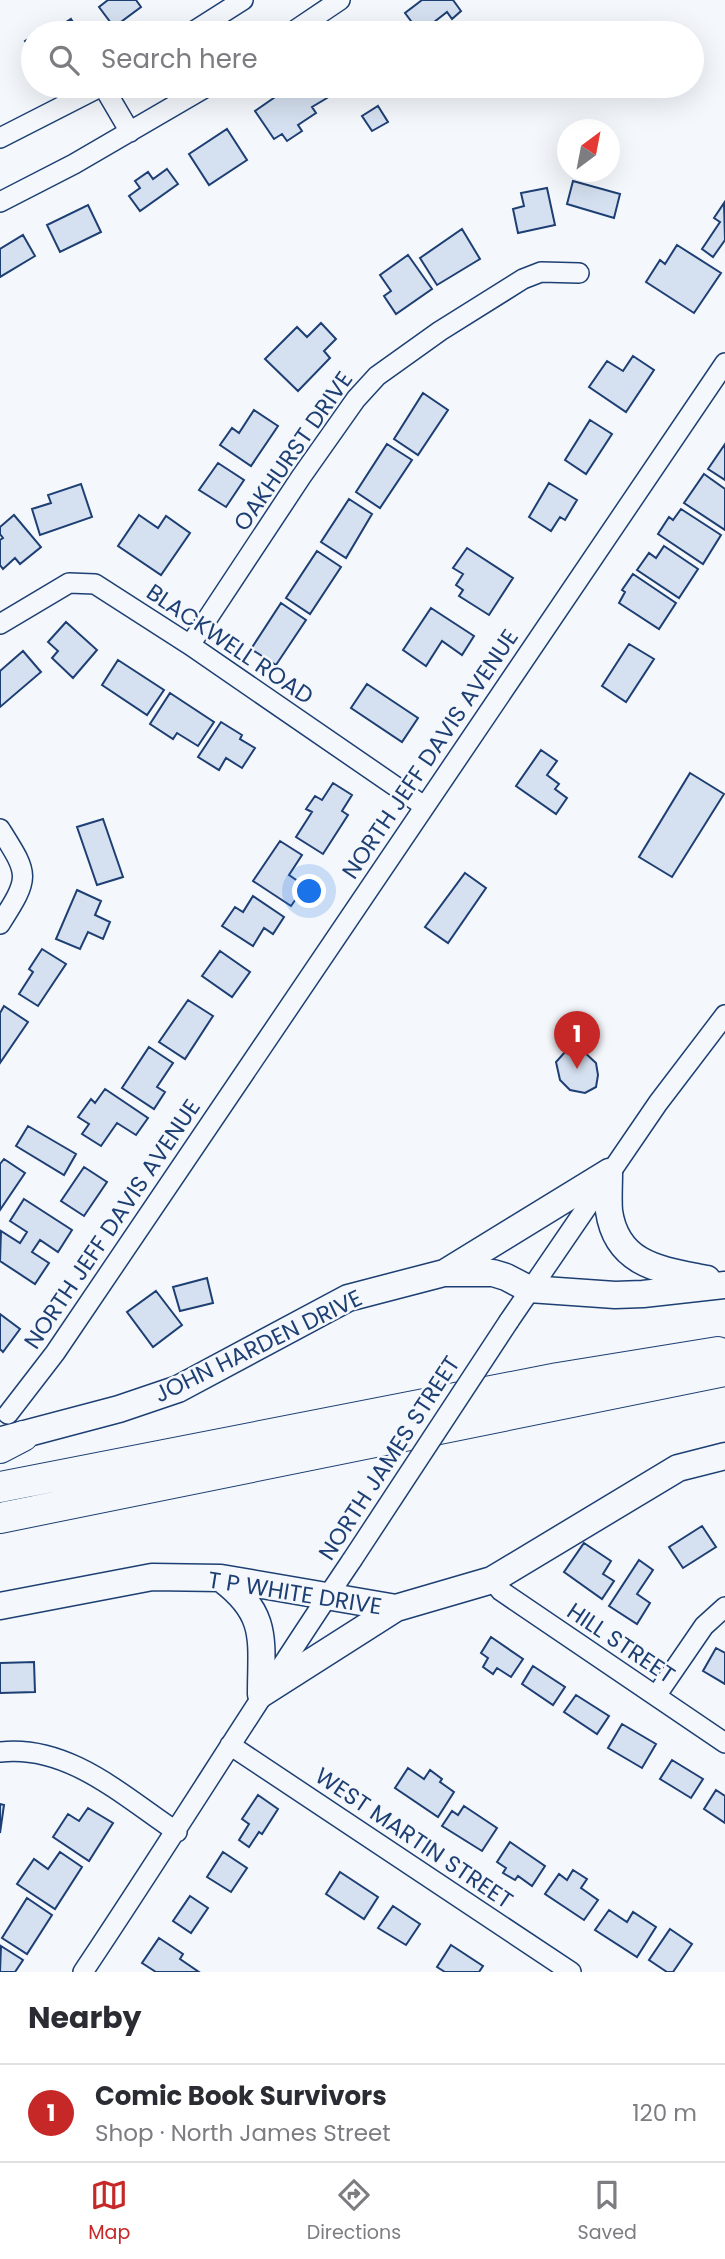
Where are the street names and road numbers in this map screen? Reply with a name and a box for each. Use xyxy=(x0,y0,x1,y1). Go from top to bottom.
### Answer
street label: OAKHURST DRIVE xyxy=(226,365,360,537)
street label: BLACKWELL ROAD xyxy=(140,576,320,712)
street label: NORTH JEFF DAVIS AVENUE xyxy=(334,623,526,885)
street label: NORTH JEFF DAVIS AVENUE xyxy=(16,1093,208,1355)
street label: JOHN HARDEN DRIVE xyxy=(149,1282,367,1410)
street label: NORTH JAMES STREET xyxy=(311,1350,467,1566)
street label: T P WHITE DRIVE xyxy=(206,1563,384,1623)
street label: HILL STREET xyxy=(561,1595,681,1691)
street label: WEST MARTIN STREET xyxy=(309,1760,519,1916)

